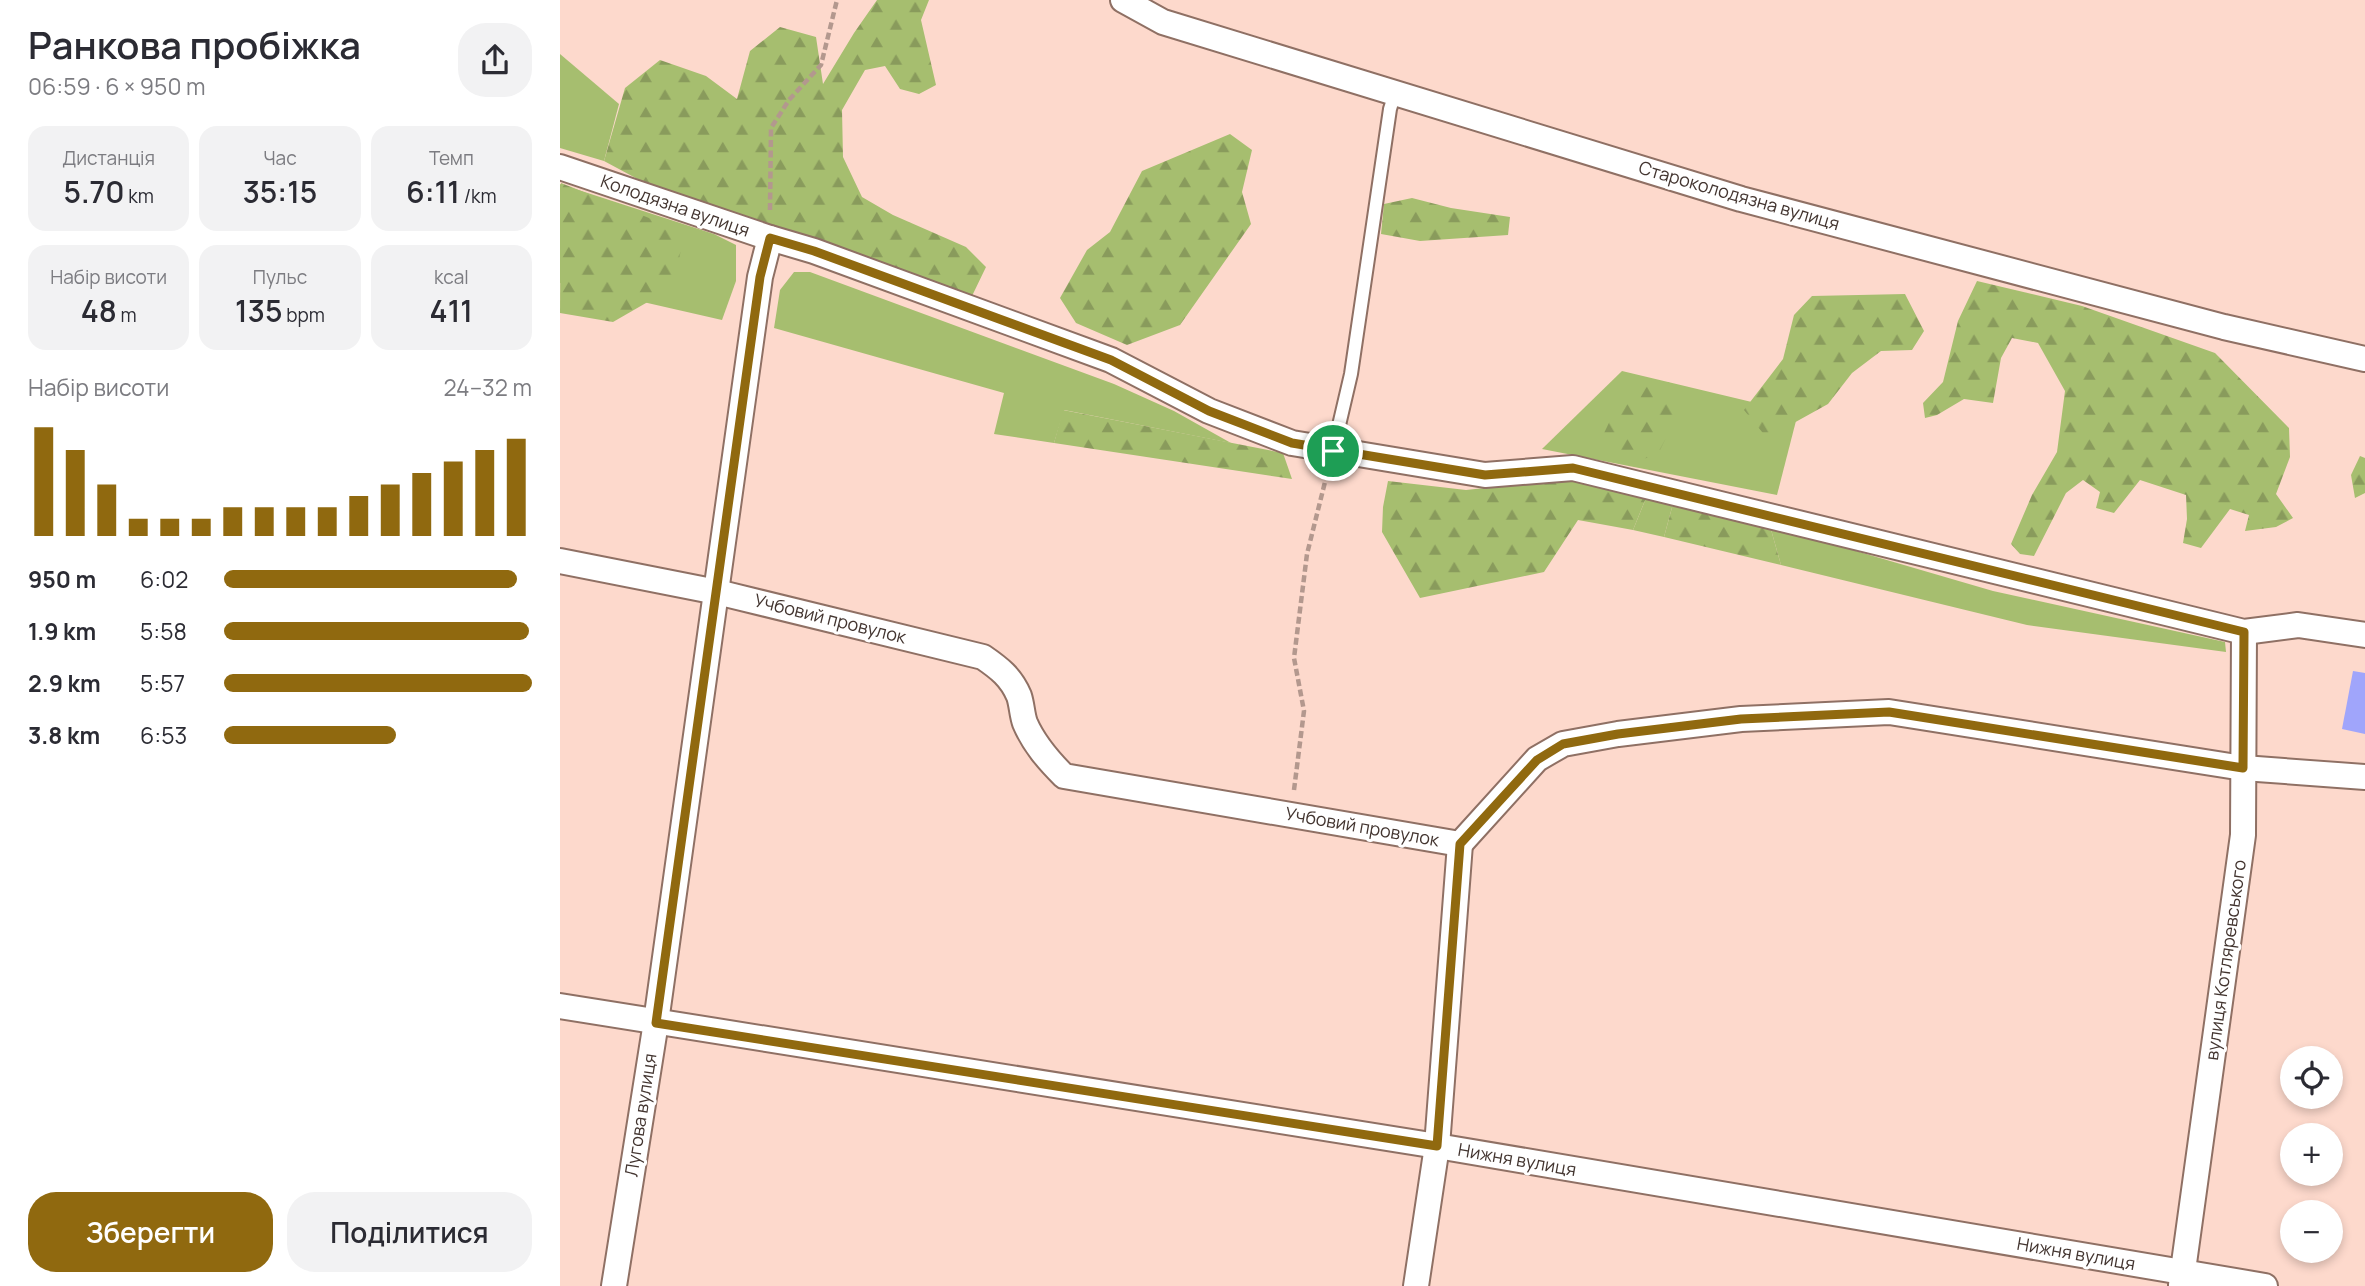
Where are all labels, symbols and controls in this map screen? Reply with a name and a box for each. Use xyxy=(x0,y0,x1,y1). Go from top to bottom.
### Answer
text: Ранкова пробіжка xyxy=(28,18,361,70)
button: share xyxy=(458,23,532,97)
text: 06:59 · 6 × 950 m xyxy=(28,70,206,102)
text: Дистанція xyxy=(62,145,155,171)
text: Час xyxy=(263,145,297,171)
text: Темп xyxy=(429,145,474,171)
street label: Староколодязна вулиця xyxy=(1636,155,1842,235)
street label: Колодязна вулиця xyxy=(598,168,753,242)
text: 5.70 xyxy=(63,171,125,212)
text: 35:15 xyxy=(243,171,317,212)
text: 6:11 xyxy=(406,171,460,212)
text: km xyxy=(125,183,154,209)
text: /km xyxy=(460,183,497,209)
text: Набір висоти xyxy=(50,264,167,290)
text: Пульс xyxy=(253,264,307,290)
text: kcal xyxy=(434,264,469,290)
text: 48 xyxy=(81,290,117,331)
text: 135 xyxy=(235,290,282,331)
text: 411 xyxy=(430,290,473,331)
text: m xyxy=(117,302,137,328)
text: bpm xyxy=(282,302,325,328)
text: Набір висоти xyxy=(28,371,169,403)
text: 24–32 m xyxy=(443,371,532,403)
pin xyxy=(1303,421,1363,481)
icon: arrive xyxy=(1314,432,1352,470)
text: 950 m xyxy=(28,563,96,595)
text: 6:02 xyxy=(140,563,188,595)
street label: Учбовий провулок xyxy=(752,588,910,649)
text: 1.9 km xyxy=(28,615,96,647)
text: 5:58 xyxy=(140,615,187,647)
text: 2.9 km xyxy=(28,667,101,699)
text: 5:57 xyxy=(140,667,185,699)
text: 3.8 km xyxy=(28,719,100,751)
text: 6:53 xyxy=(140,719,187,751)
street label: Учбовий провулок xyxy=(1283,801,1442,852)
street label: вулиця Котляревського xyxy=(2199,858,2251,1062)
map controls xyxy=(2280,1046,2343,1263)
button: locate xyxy=(2280,1046,2343,1109)
street label: Лугова вулиця xyxy=(618,1051,662,1178)
button: + xyxy=(2280,1123,2343,1186)
street label: Нижня вулиця xyxy=(1456,1137,1578,1181)
button: Зберегти xyxy=(28,1192,273,1272)
button: Поділитися xyxy=(287,1192,532,1272)
button: − xyxy=(2280,1200,2343,1263)
street label: Нижня вулиця xyxy=(2015,1231,2137,1275)

